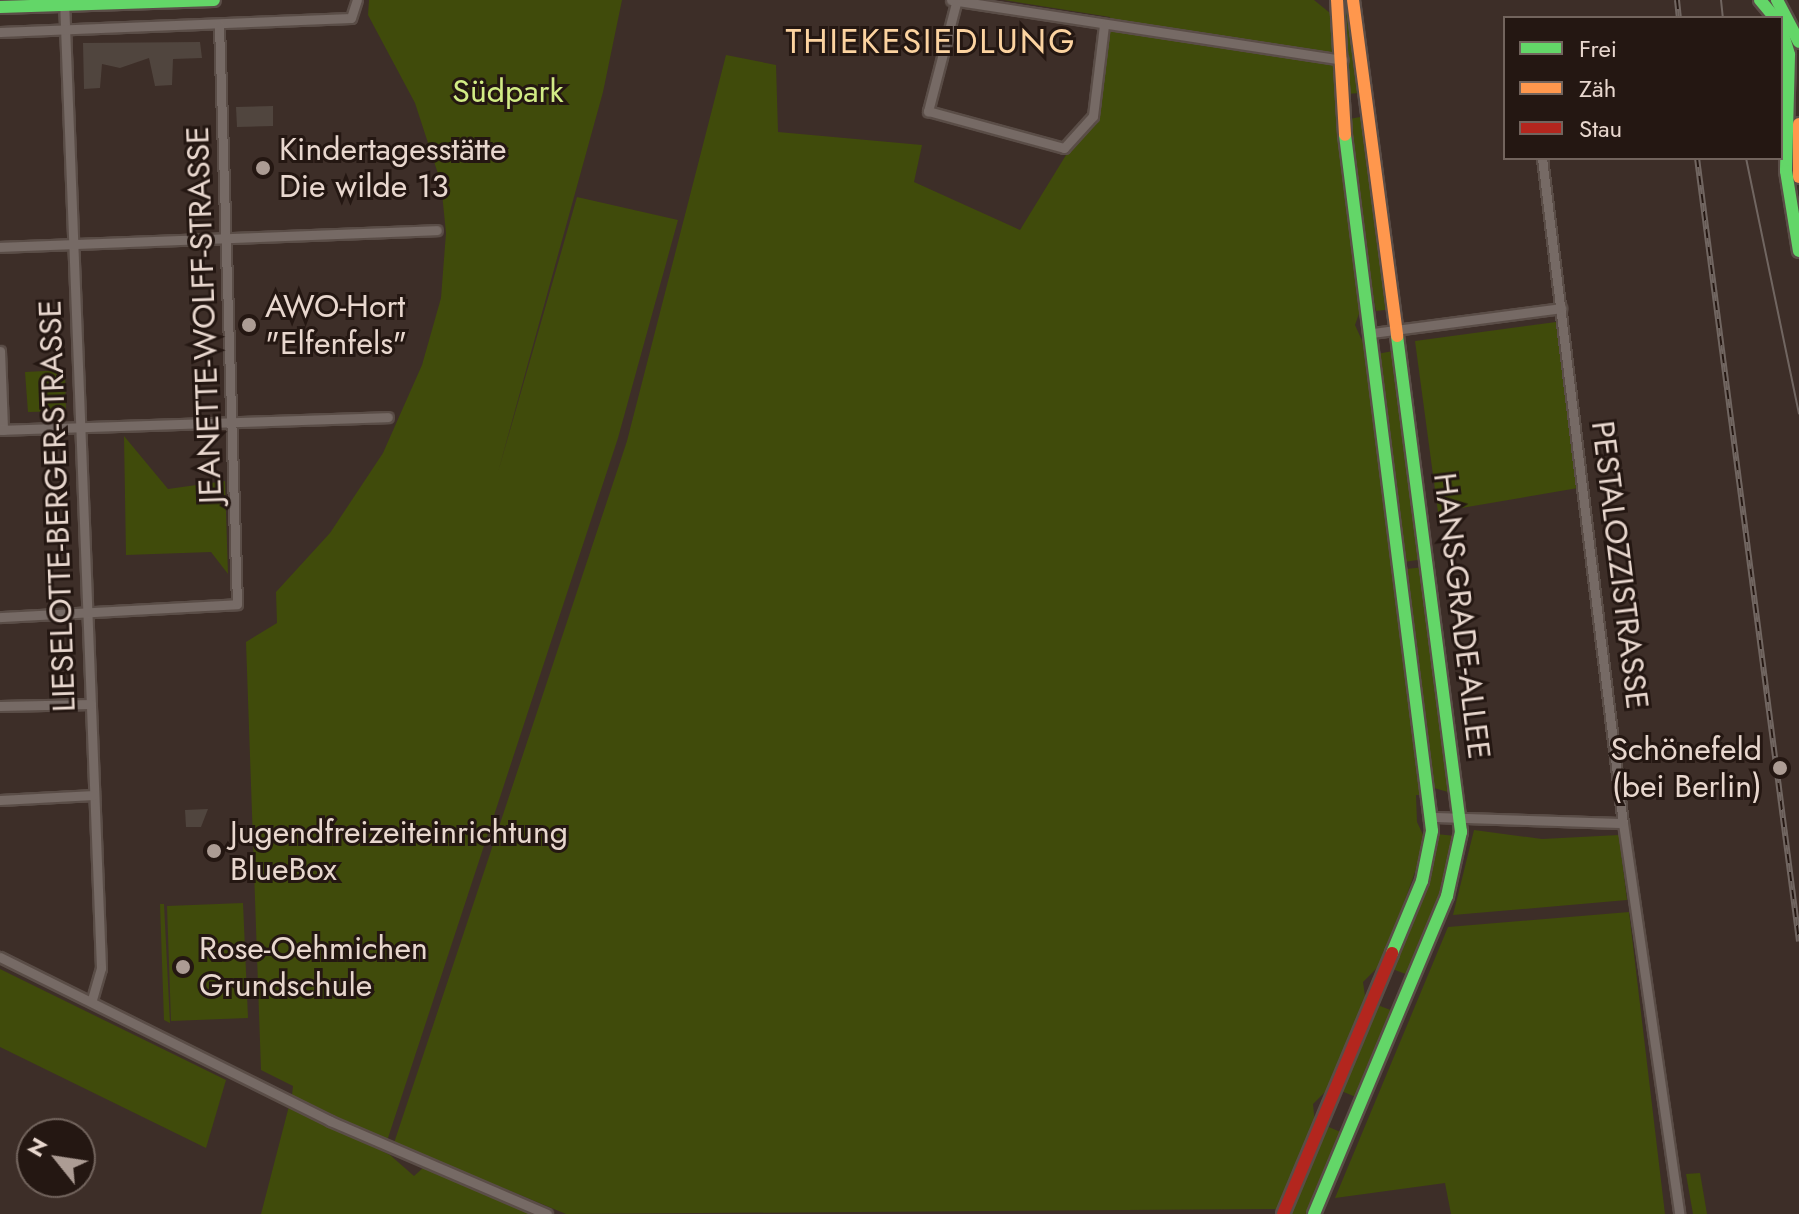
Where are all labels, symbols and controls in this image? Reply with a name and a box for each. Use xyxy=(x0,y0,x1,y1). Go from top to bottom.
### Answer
legend xyxy=(1503,16,1783,160)
district label: THIEKESIEDLUNG xyxy=(785,22,1077,62)
text: Frei xyxy=(1579,31,1617,66)
text: Zäh xyxy=(1579,71,1616,106)
park label: Südpark xyxy=(452,72,564,110)
text: Stau xyxy=(1579,111,1622,146)
street label: JEANETTE-WOLFF-STRASSE xyxy=(178,126,230,504)
place label: Kindertagesstätte Die wilde 13 xyxy=(279,131,507,206)
marker: Kindertagesstätte Die wilde 13 xyxy=(254,159,272,177)
place label: AWO-Hort "Elfenfels" xyxy=(265,288,407,363)
street label: LIESELOTTE-BERGER-STRASSE xyxy=(31,299,83,713)
marker: AWO-Hort "Elfenfels" xyxy=(240,316,258,334)
street label: PESTALOZZISTRASSE xyxy=(1583,419,1657,711)
street label: HANS-GRADE-ALLEE xyxy=(1425,471,1499,761)
place label: Schönefeld (bei Berlin) xyxy=(1610,731,1762,806)
marker: Schönefeld (bei Berlin) xyxy=(1769,757,1791,779)
place label: Jugendfreizeiteinrichtung BlueBox xyxy=(230,814,568,889)
marker: Jugendfreizeiteinrichtung BlueBox xyxy=(205,842,223,860)
place label: Rose-Oehmichen Grundschule xyxy=(199,930,428,1005)
marker: Rose-Oehmichen Grundschule xyxy=(174,958,192,976)
north arrow xyxy=(16,1118,96,1198)
text: N xyxy=(19,1131,55,1163)

